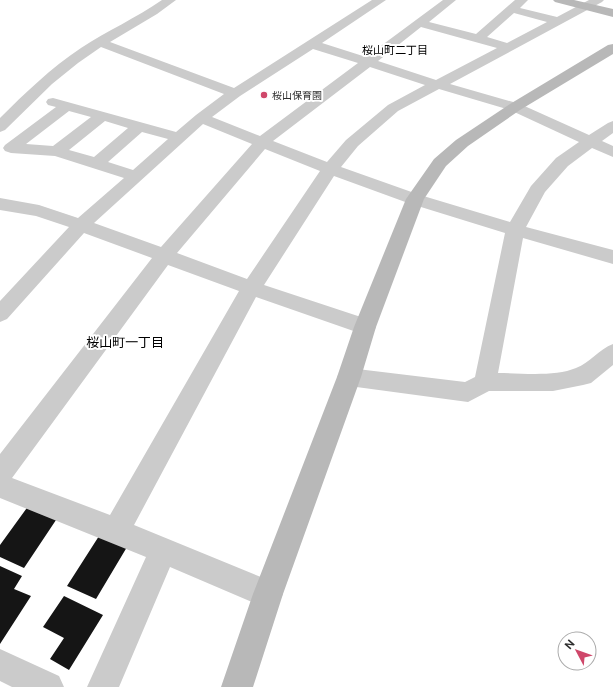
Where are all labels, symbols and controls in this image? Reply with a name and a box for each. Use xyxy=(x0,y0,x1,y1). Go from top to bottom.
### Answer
district label: 桜山町二丁目 xyxy=(362,44,428,56)
place label: 桜山保育園 xyxy=(272,89,322,101)
marker: 桜山保育園 xyxy=(259,90,269,100)
district label: 桜山町一丁目 xyxy=(86,335,164,350)
north arrow xyxy=(557,631,597,671)
text: N xyxy=(562,637,577,652)

